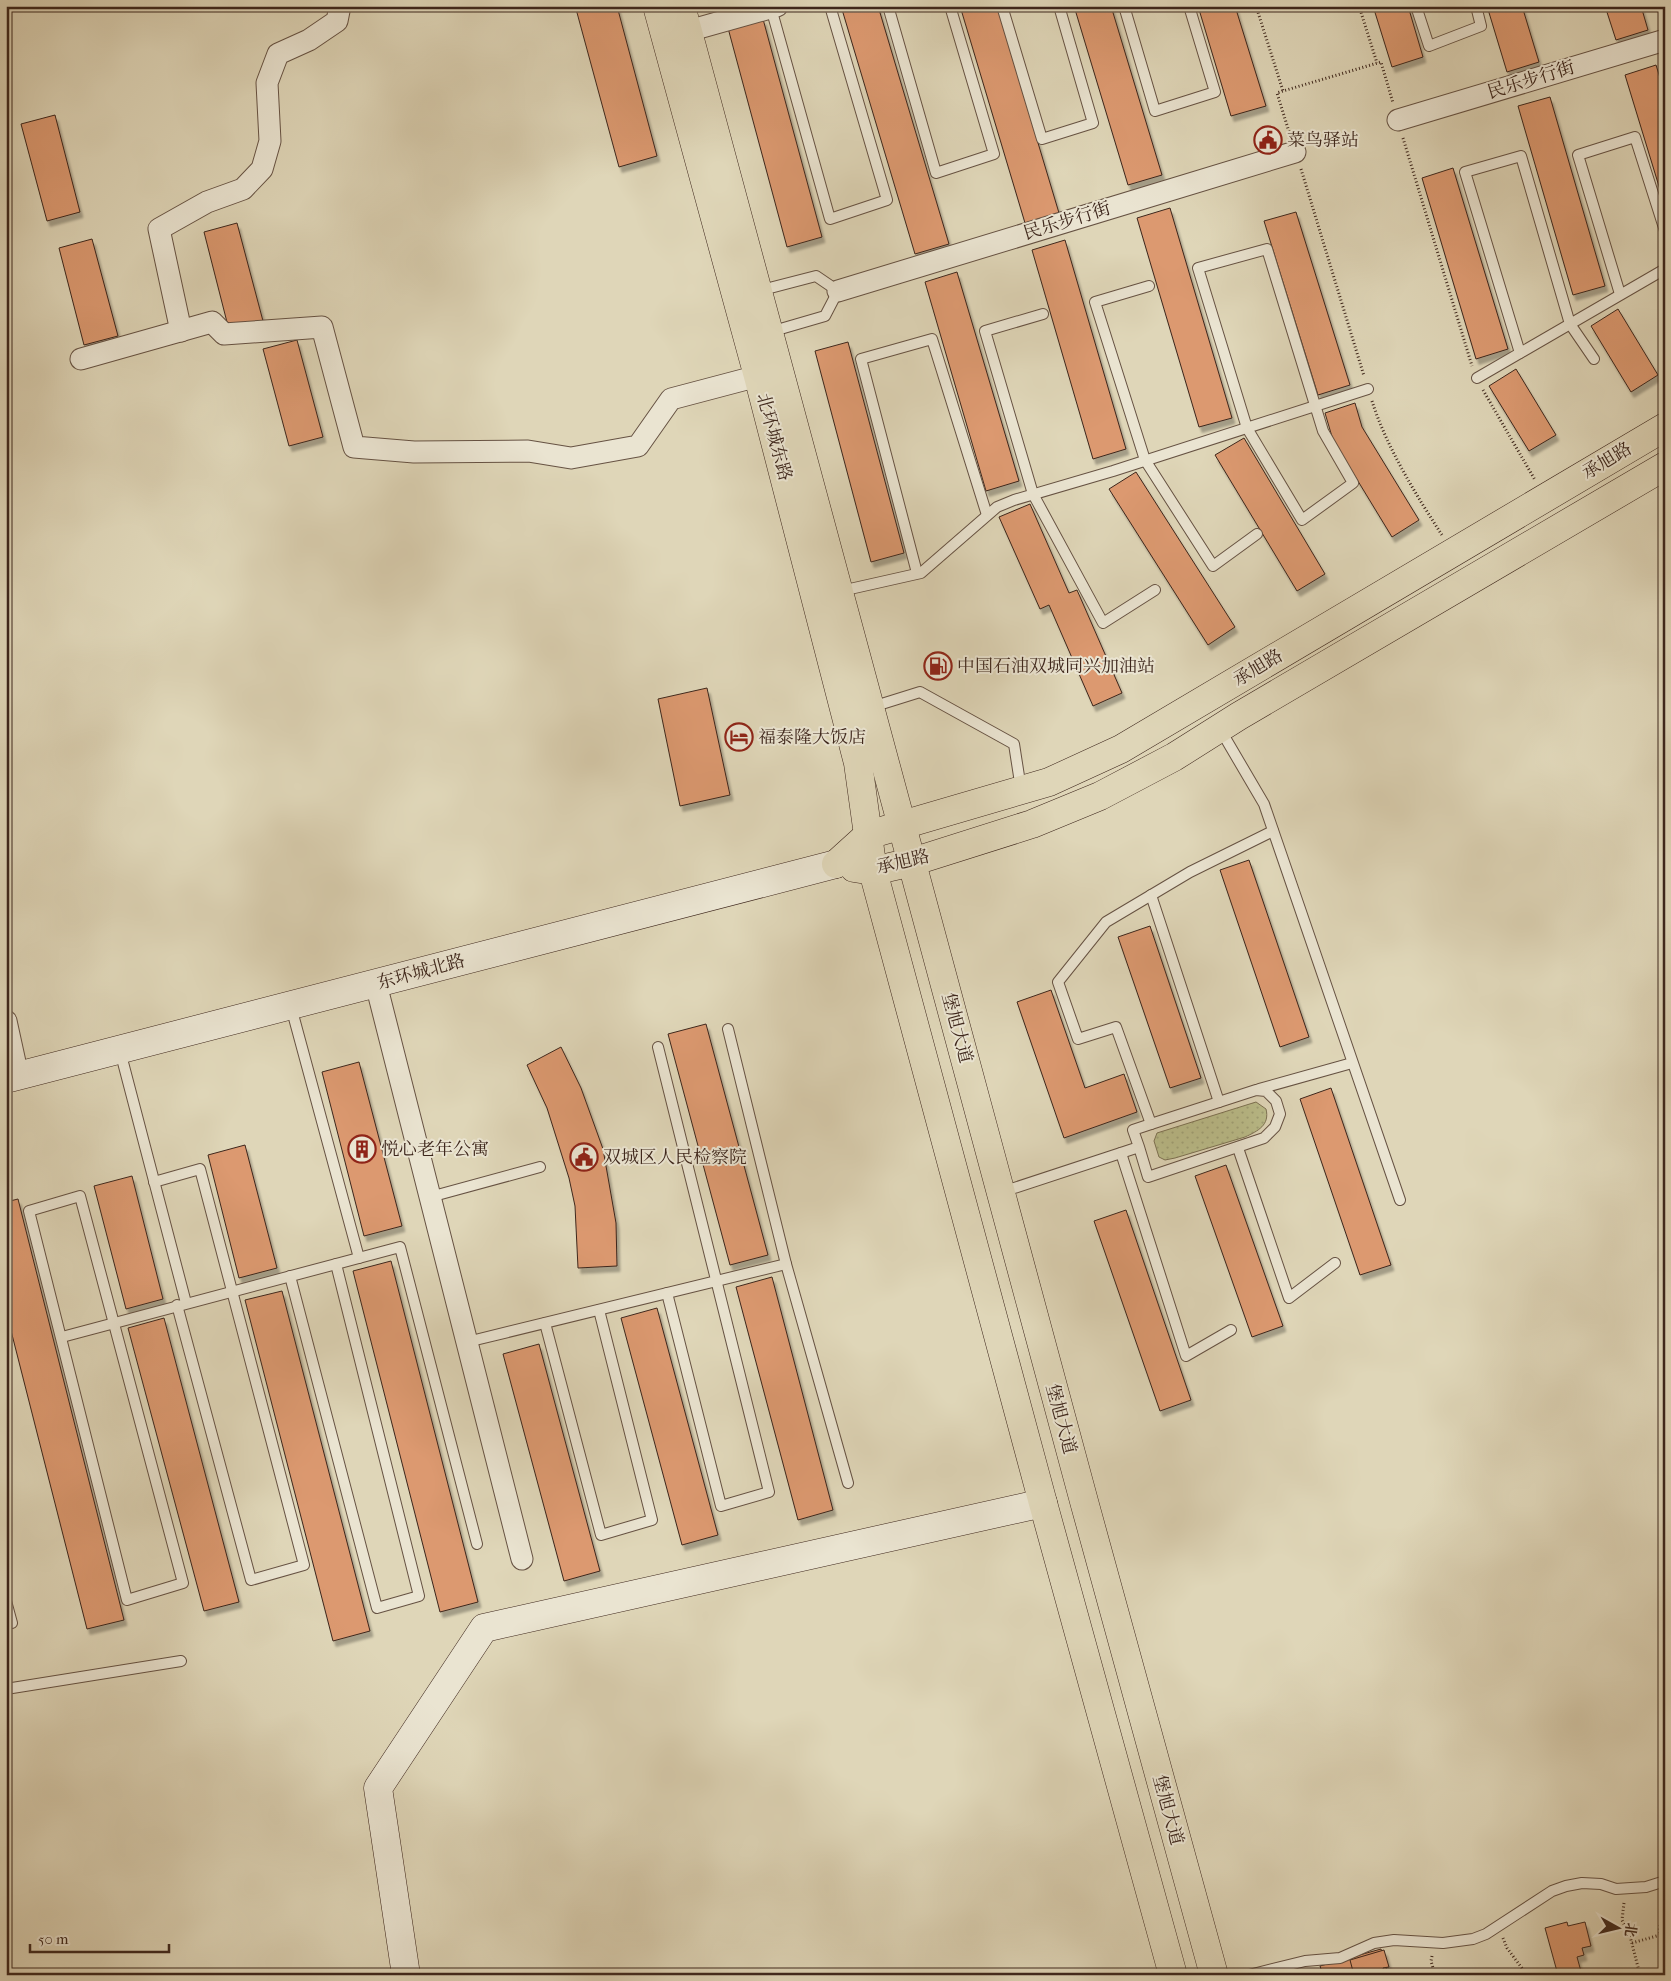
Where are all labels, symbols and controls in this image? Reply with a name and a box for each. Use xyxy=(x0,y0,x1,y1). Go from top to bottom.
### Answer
street label: 民乐步行街 xyxy=(1485,57,1577,103)
public building icon: 菜鸟驿站 xyxy=(1253,125,1283,155)
place label: 菜鸟驿站 xyxy=(1287,130,1359,151)
street label: 民乐步行街 xyxy=(1021,198,1113,244)
street label: 北环城东路 xyxy=(752,391,796,483)
street label: 承旭路 xyxy=(1578,438,1636,484)
street label: 承旭路 xyxy=(1229,645,1287,691)
fuel station icon: 中国石油双城同兴加油站 xyxy=(923,651,953,681)
place label: 中国石油双城同兴加油站 xyxy=(957,656,1155,677)
hotel icon: 福泰隆大饭店 xyxy=(724,722,754,752)
place label: 福泰隆大饭店 xyxy=(758,727,866,748)
street label: 承旭路 xyxy=(874,846,932,878)
street label: 东环城北路 xyxy=(375,950,467,994)
street label: 堡旭大道 xyxy=(938,991,976,1065)
building icon: 悦心老年公寓 xyxy=(347,1134,377,1164)
place label: 悦心老年公寓 xyxy=(381,1139,489,1160)
public building icon: 双城区人民检察院 xyxy=(569,1142,599,1172)
place label: 双城区人民检察院 xyxy=(603,1147,747,1168)
street label: 堡旭大道 xyxy=(1042,1382,1080,1456)
street label: 堡旭大道 xyxy=(1149,1773,1187,1847)
north arrow xyxy=(1594,1904,1644,1954)
scale bar xyxy=(30,1921,169,1953)
text: 北 xyxy=(1621,1922,1640,1938)
text: 50 m xyxy=(38,1930,69,1948)

